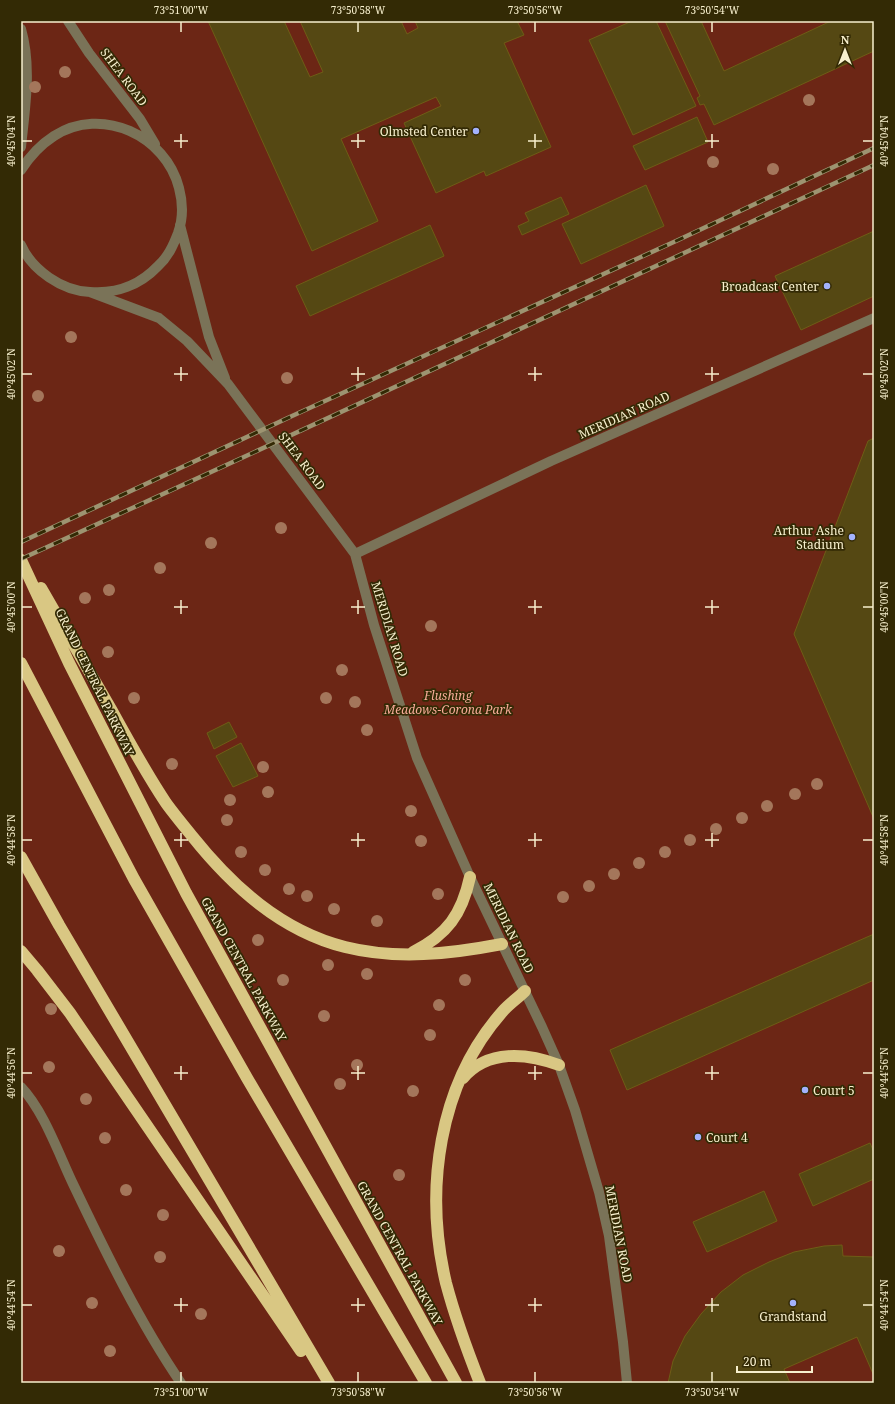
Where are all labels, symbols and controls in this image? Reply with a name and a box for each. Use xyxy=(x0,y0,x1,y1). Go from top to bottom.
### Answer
text: 73°51'00"W xyxy=(154,3,209,17)
text: 73°50'58"W xyxy=(331,3,386,17)
text: 73°50'56"W xyxy=(508,3,563,17)
text: 73°50'54"W xyxy=(685,3,740,17)
north arrow xyxy=(825,30,865,70)
text: N xyxy=(841,32,850,47)
street label: SHEA ROAD xyxy=(97,44,152,110)
text: 40°45'04"N xyxy=(4,115,18,167)
text: 40°45'04"N xyxy=(877,115,891,167)
place label: Olmsted Center xyxy=(380,123,468,140)
marker: Olmsted Center xyxy=(471,126,481,136)
place label: Broadcast Center xyxy=(721,278,819,295)
marker: Broadcast Center xyxy=(822,281,832,291)
text: 40°45'02"N xyxy=(4,348,18,400)
text: 40°45'02"N xyxy=(877,348,891,400)
street label: MERIDIAN ROAD xyxy=(576,387,673,443)
street label: SHEA ROAD xyxy=(275,428,330,494)
place label: Arthur Ashe Stadium xyxy=(774,522,844,553)
marker: Arthur Ashe Stadium xyxy=(847,532,857,542)
street label: MERIDIAN ROAD xyxy=(367,579,413,679)
text: 40°45'00"N xyxy=(4,581,18,633)
text: 40°45'00"N xyxy=(877,581,891,633)
street label: GRAND CENTRAL PARKWAY xyxy=(52,605,138,759)
park label: Flushing Meadows-Corona Park xyxy=(383,687,513,718)
text: 40°44'58"N xyxy=(4,814,18,866)
text: 40°44'58"N xyxy=(877,814,891,866)
street label: MERIDIAN ROAD xyxy=(480,880,538,976)
street label: GRAND CENTRAL PARKWAY xyxy=(197,894,291,1045)
text: 40°44'56"N xyxy=(4,1047,18,1099)
text: 40°44'56"N xyxy=(877,1047,891,1099)
place label: Court 5 xyxy=(813,1082,855,1099)
marker: Court 5 xyxy=(800,1085,810,1095)
place label: Court 4 xyxy=(706,1129,748,1146)
marker: Court 4 xyxy=(693,1132,703,1142)
street label: GRAND CENTRAL PARKWAY xyxy=(353,1178,447,1329)
street label: MERIDIAN ROAD xyxy=(601,1184,637,1284)
text: 40°44'54"N xyxy=(4,1279,18,1331)
text: 40°44'54"N xyxy=(877,1279,891,1331)
marker: Grandstand xyxy=(788,1298,798,1308)
place label: Grandstand xyxy=(759,1308,827,1325)
scale bar xyxy=(737,1348,812,1374)
text: 20 m xyxy=(743,1353,771,1370)
text: 73°51'00"W xyxy=(154,1385,209,1399)
text: 73°50'58"W xyxy=(331,1385,386,1399)
text: 73°50'56"W xyxy=(508,1385,563,1399)
text: 73°50'54"W xyxy=(685,1385,740,1399)

